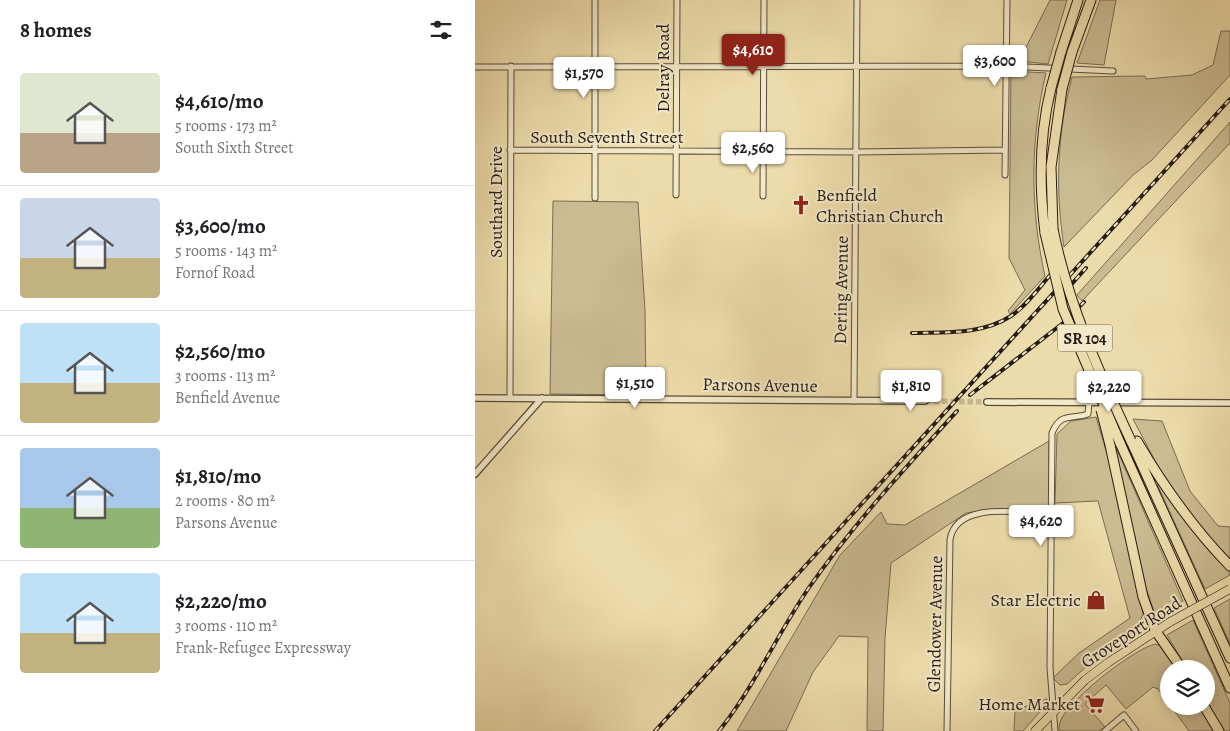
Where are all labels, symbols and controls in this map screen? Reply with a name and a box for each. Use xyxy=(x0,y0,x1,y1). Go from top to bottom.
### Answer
text: 8 homes xyxy=(20,16,92,44)
icon: filters xyxy=(427,16,455,44)
street label: Delray Road xyxy=(651,23,675,112)
pin: $4,610 xyxy=(712,34,794,76)
text: $4,610 xyxy=(733,39,773,61)
pin: $3,600 xyxy=(954,44,1036,87)
text: $3,600 xyxy=(974,50,1016,72)
pin: $1,570 xyxy=(543,56,625,99)
text: $1,570 xyxy=(564,62,604,84)
text: $4,610/mo xyxy=(175,87,264,115)
icon: home xyxy=(60,93,120,153)
text: 5 rooms · 173 m² xyxy=(175,115,277,137)
street label: South Seventh Street xyxy=(530,125,684,149)
pin: $2,560 xyxy=(712,132,794,174)
text: South Sixth Street xyxy=(175,137,294,159)
text: $2,560 xyxy=(732,137,774,159)
street label: Southard Drive xyxy=(484,146,508,258)
place label: Benfield Christian Church xyxy=(816,183,944,228)
church icon: Benfield Christian Church xyxy=(790,194,812,216)
text: $3,600/mo xyxy=(175,212,266,240)
icon: home xyxy=(60,218,120,278)
street label: Dering Avenue xyxy=(828,235,854,345)
text: 5 rooms · 143 m² xyxy=(175,240,277,262)
text: Fornof Road xyxy=(175,262,255,284)
road number: SR 104 xyxy=(1057,324,1113,352)
text: $2,560/mo xyxy=(175,337,265,365)
icon: home xyxy=(60,343,120,403)
text: 3 rooms · 113 m² xyxy=(175,365,275,387)
pin: $1,510 xyxy=(594,366,676,409)
pin: $1,810 xyxy=(870,370,952,412)
pin: $2,220 xyxy=(1068,370,1150,413)
text: $1,510 xyxy=(616,372,654,394)
street label: Parsons Avenue xyxy=(702,372,818,398)
text: $1,810 xyxy=(892,375,930,397)
text: $2,220 xyxy=(1088,376,1131,398)
text: Benfield Avenue xyxy=(175,387,280,409)
text: $1,810/mo xyxy=(175,462,261,490)
icon: home xyxy=(60,468,120,528)
text: 2 rooms · 80 m² xyxy=(175,490,275,512)
pin: $4,620 xyxy=(1000,504,1082,547)
text: $4,620 xyxy=(1020,510,1062,532)
text: Parsons Avenue xyxy=(175,512,278,534)
street label: Glendower Avenue xyxy=(922,555,948,693)
text: $2,220/mo xyxy=(175,587,267,615)
place label: Star Electric xyxy=(990,588,1081,612)
shop icon: Star Electric xyxy=(1085,589,1107,611)
street label: Groveport Road xyxy=(1076,590,1186,673)
icon: home xyxy=(60,593,120,653)
text: 3 rooms · 110 m² xyxy=(175,615,277,637)
text: Frank-Refugee Expressway xyxy=(175,637,351,659)
map controls xyxy=(1160,660,1215,715)
button: layers xyxy=(1160,660,1215,715)
place label: Home Market xyxy=(978,692,1080,716)
supermarket icon: Home Market xyxy=(1084,693,1106,715)

